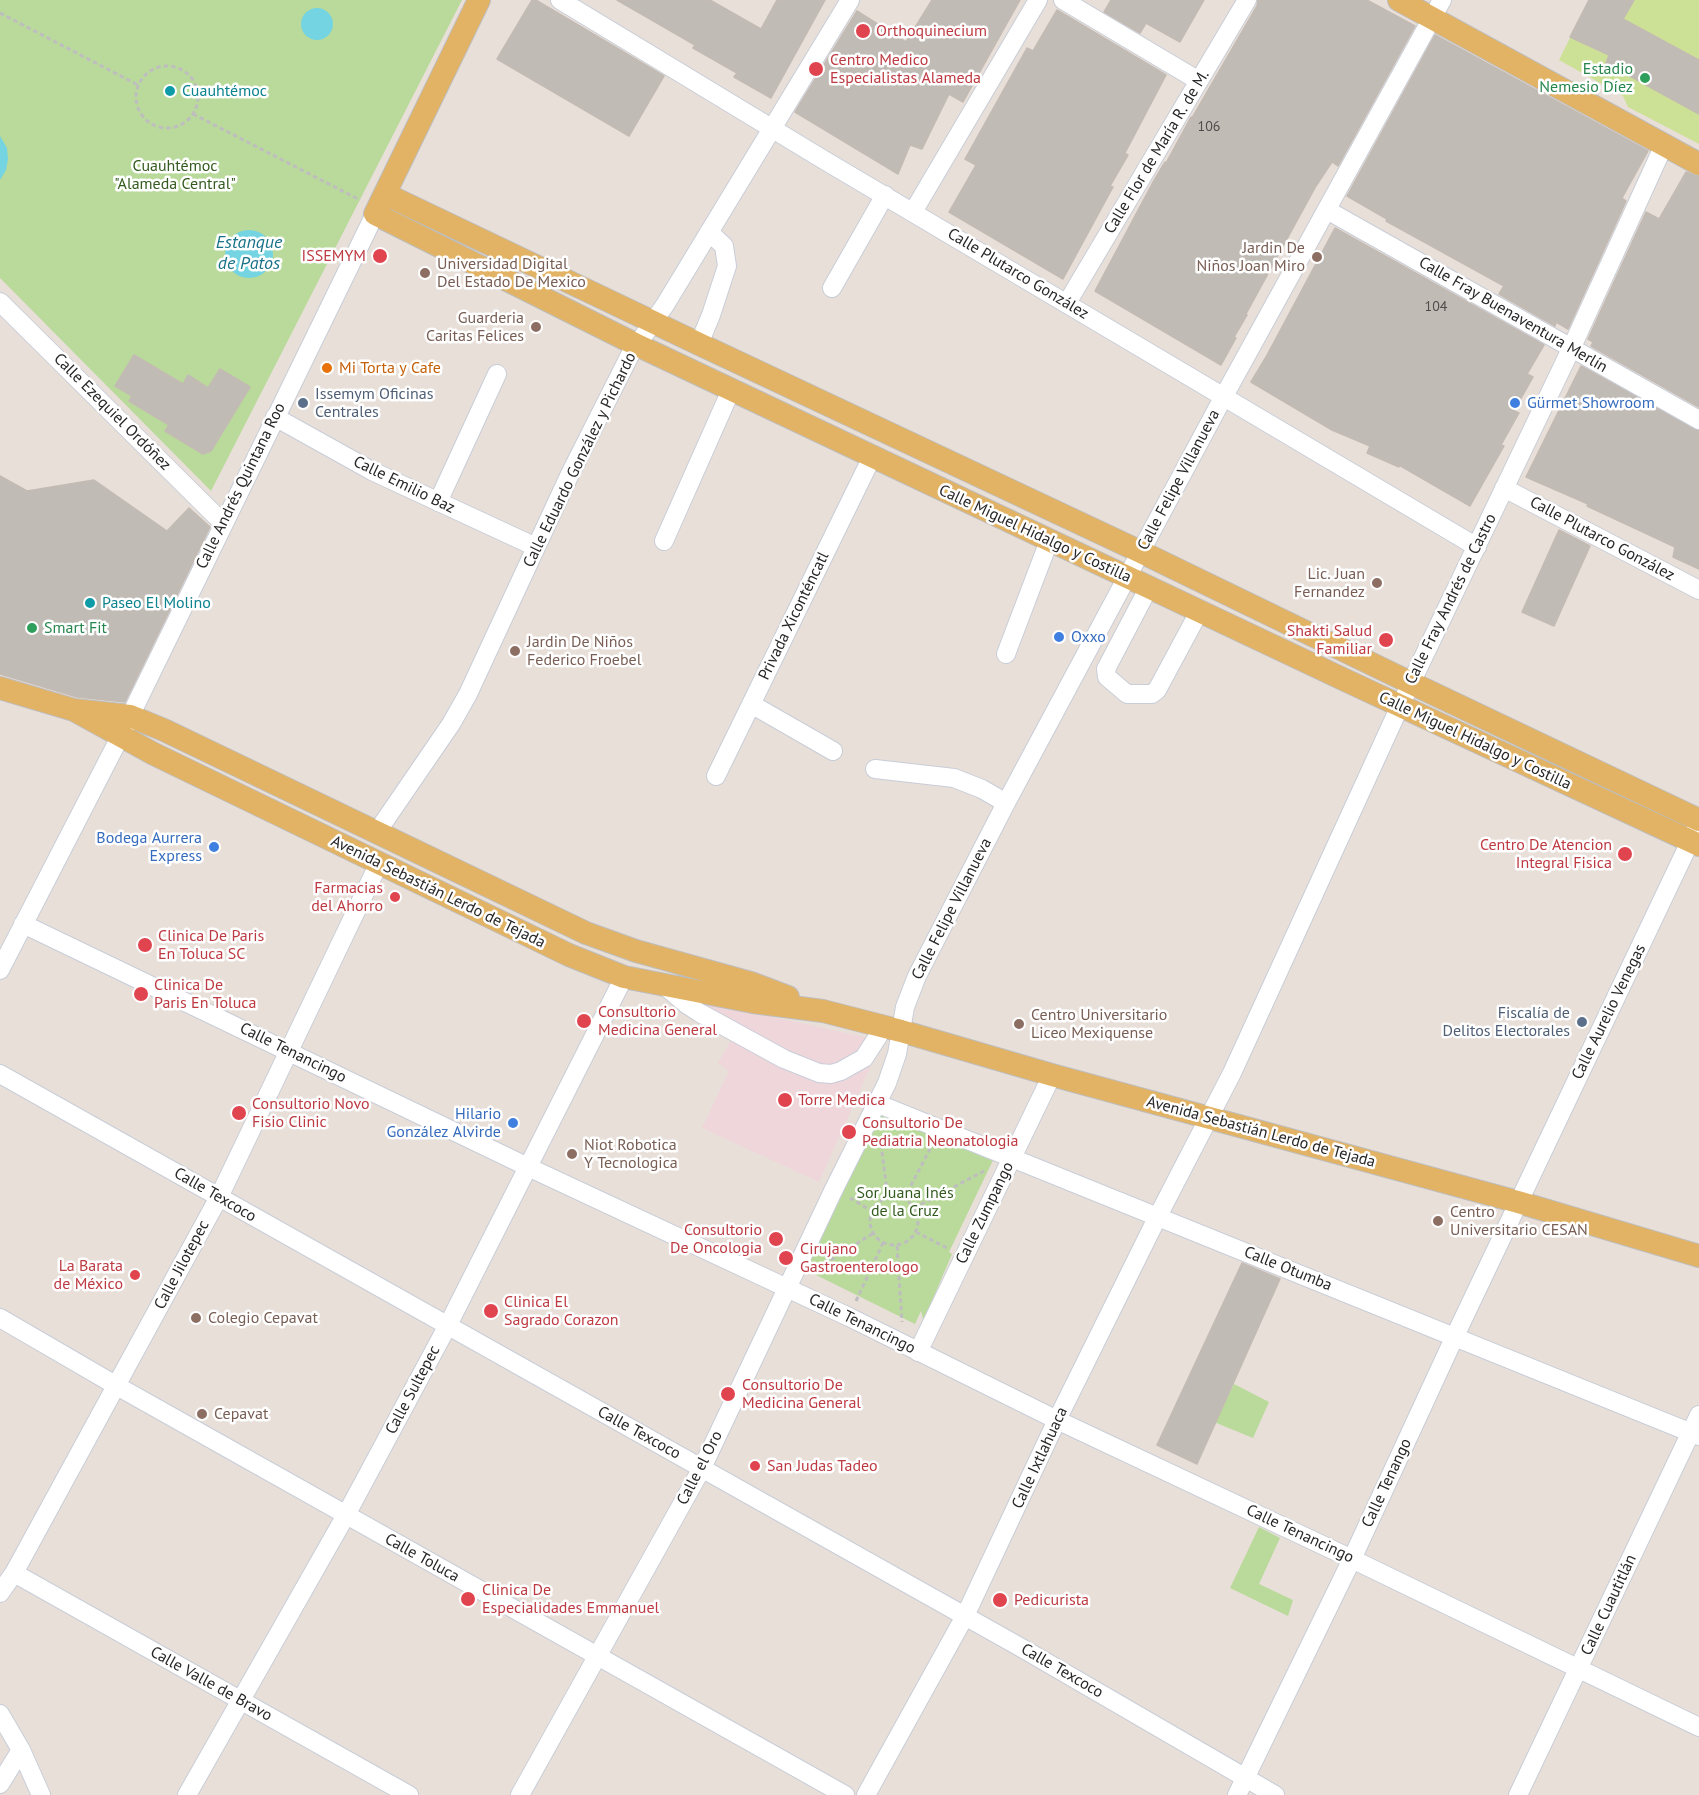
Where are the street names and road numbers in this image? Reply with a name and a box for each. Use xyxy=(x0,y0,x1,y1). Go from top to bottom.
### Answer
street label: Calle Flor de María R. de M. xyxy=(1100,67,1214,237)
street label: Calle Plutarco González xyxy=(944,224,1092,324)
street label: Calle Fray Buenaventura Merlín xyxy=(1415,253,1611,377)
street label: Calle Ezequiel Ordóñez xyxy=(49,349,175,475)
street label: Calle Eduardo González y Pichardo xyxy=(519,349,641,571)
street label: Calle Andrés Quintana Roo xyxy=(192,400,290,572)
street label: Calle Felipe Villanueva xyxy=(1134,406,1224,554)
street label: Calle Emilio Baz xyxy=(350,452,458,518)
street label: Calle Miguel Hidalgo y Costilla xyxy=(936,481,1134,587)
street label: Calle Plutarco González xyxy=(1526,493,1678,585)
street label: Calle Fray Andrés de Castro xyxy=(1401,511,1501,687)
street label: Privada Xiconténcatl xyxy=(755,549,833,683)
street label: Calle Miguel Hidalgo y Costilla xyxy=(1376,688,1574,794)
street label: Avenida Sebastián Lerdo de Tejada xyxy=(328,832,548,952)
street label: Calle Felipe Villanueva xyxy=(908,835,996,983)
street label: Calle Aurelio Venegas xyxy=(1568,941,1650,1083)
street label: Calle Tenancingo xyxy=(236,1019,350,1087)
street label: Avenida Sebastián Lerdo de Tejada xyxy=(1145,1092,1377,1172)
street label: Calle Zumpango xyxy=(952,1159,1018,1267)
street label: Calle Texcoco xyxy=(170,1164,260,1226)
street label: Calle Jilotepec xyxy=(151,1217,213,1313)
street label: Calle Otumba xyxy=(1241,1243,1335,1295)
street label: Calle Tenancingo xyxy=(805,1290,919,1358)
street label: Calle Sultepec xyxy=(382,1342,444,1438)
street label: Calle Texcoco xyxy=(594,1402,684,1464)
street label: Calle Ixtlahuaca xyxy=(1008,1404,1072,1512)
street label: Calle el Oro xyxy=(673,1428,727,1508)
street label: Calle Tenango xyxy=(1358,1435,1416,1531)
street label: Calle Tenancingo xyxy=(1243,1501,1357,1567)
street label: Calle Toluca xyxy=(381,1530,463,1586)
street label: Calle Cuautitlán xyxy=(1577,1552,1641,1658)
street label: Calle Texcoco xyxy=(1017,1640,1107,1702)
street label: Calle Valle de Bravo xyxy=(147,1643,275,1725)

